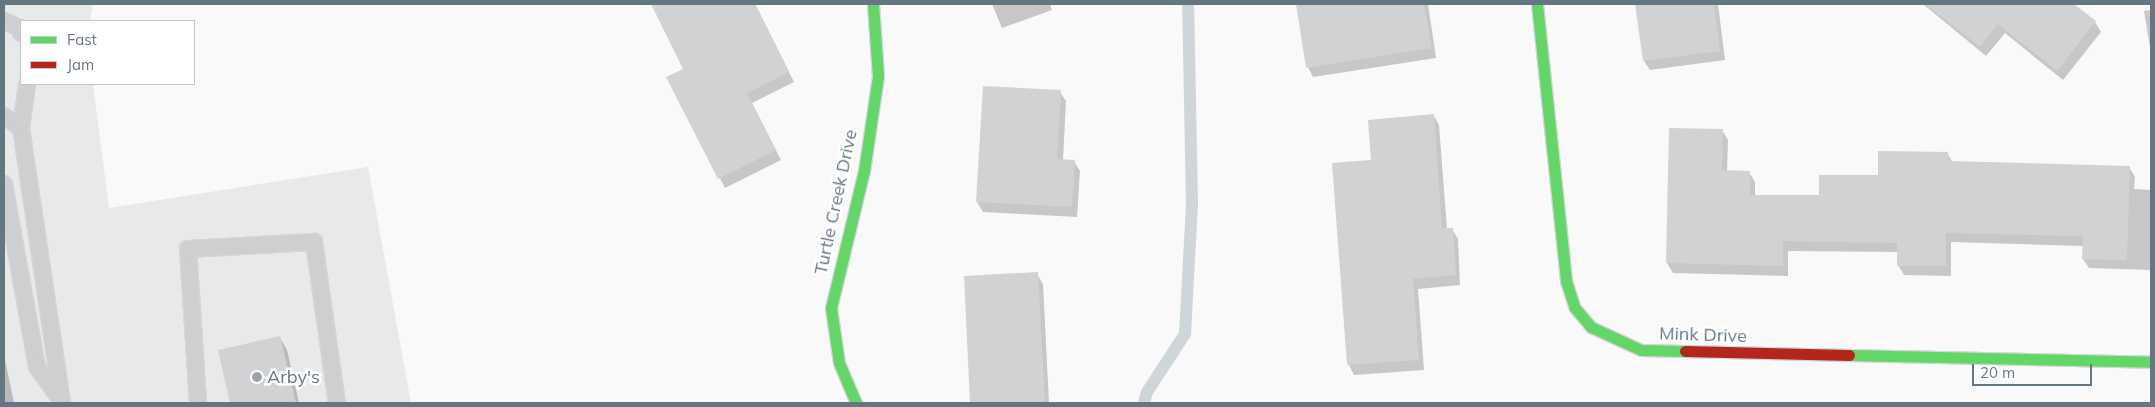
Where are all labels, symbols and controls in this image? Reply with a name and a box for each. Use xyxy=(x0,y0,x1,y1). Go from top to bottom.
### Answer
legend xyxy=(20,20,195,85)
text: Fast xyxy=(67,30,97,49)
text: Jam xyxy=(67,55,94,74)
street label: Turtle Creek Drive xyxy=(810,127,862,277)
street label: Mink Drive xyxy=(1659,323,1747,347)
scale bar xyxy=(1975,354,2095,386)
text: 20 m xyxy=(1980,363,2015,382)
place label: Arby's xyxy=(267,366,320,388)
marker: Arby's xyxy=(251,371,263,383)

